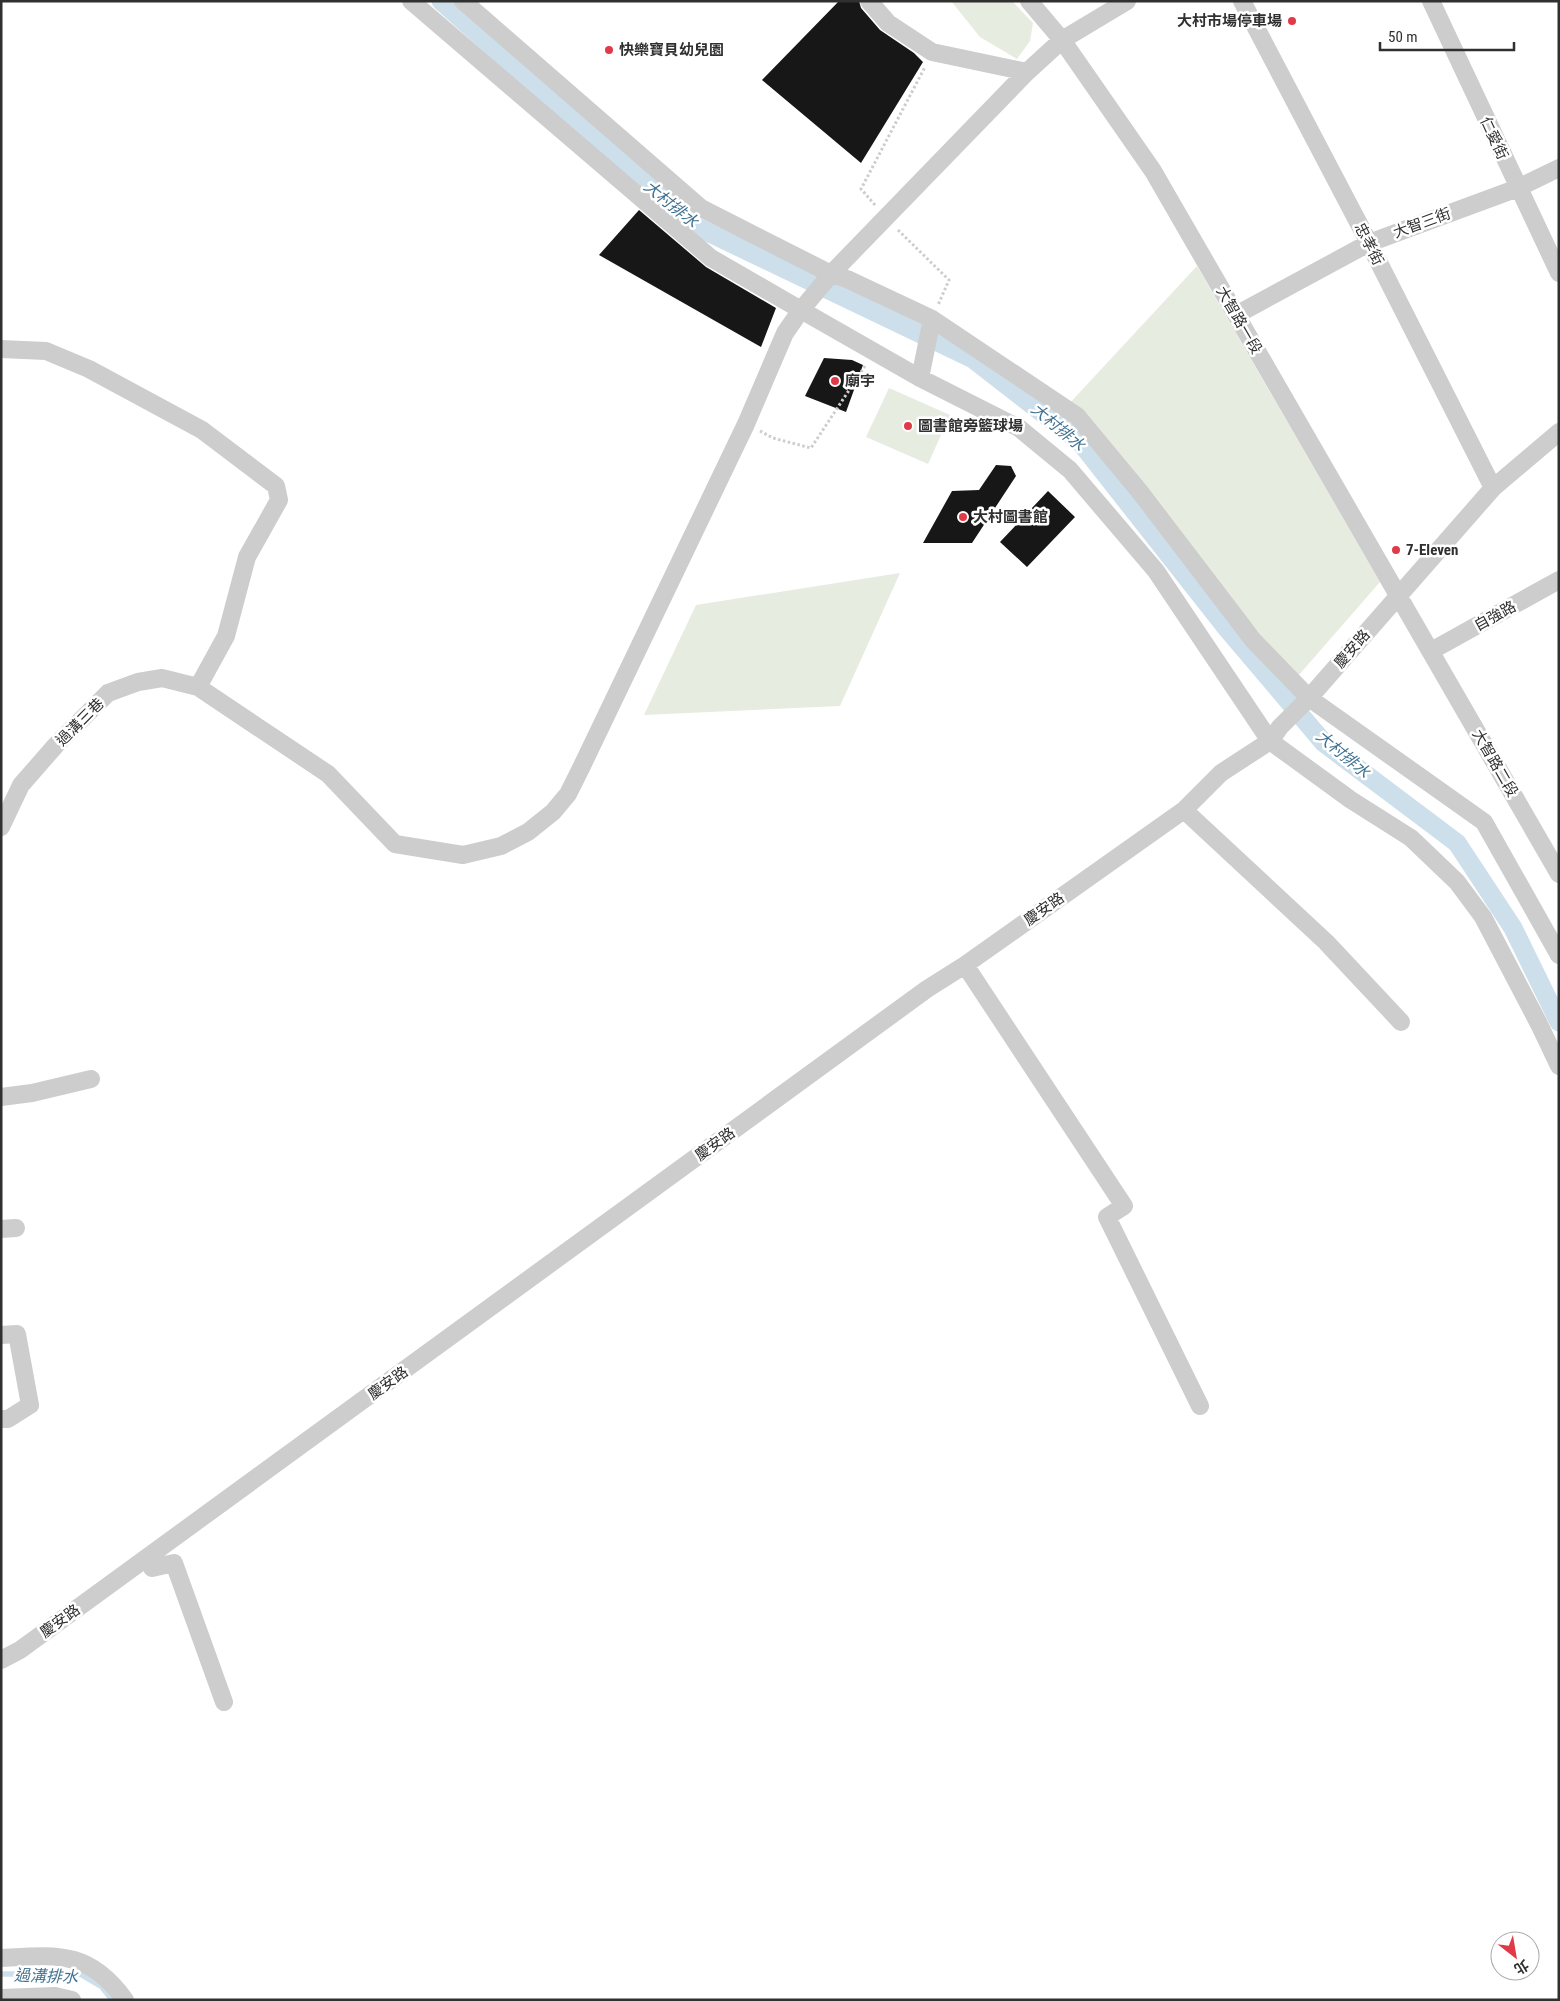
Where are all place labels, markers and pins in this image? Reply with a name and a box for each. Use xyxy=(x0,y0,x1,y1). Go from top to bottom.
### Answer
place label: 大村市場停車場 xyxy=(1177,12,1282,30)
marker: 大村市場停車場 xyxy=(1286,15,1298,27)
place label: 快樂寶貝幼兒園 xyxy=(619,41,724,59)
marker: 快樂寶貝幼兒園 xyxy=(603,44,615,56)
place label: 廟宇 xyxy=(845,372,875,390)
marker: 廟宇 xyxy=(829,375,841,387)
place label: 圖書館旁籃球場 xyxy=(918,417,1023,435)
marker: 圖書館旁籃球場 xyxy=(902,420,914,432)
place label: 大村圖書館 xyxy=(973,508,1048,526)
marker: 大村圖書館 xyxy=(957,511,969,523)
place label: 7-Eleven xyxy=(1406,541,1458,559)
marker: 7-Eleven xyxy=(1390,544,1402,556)

